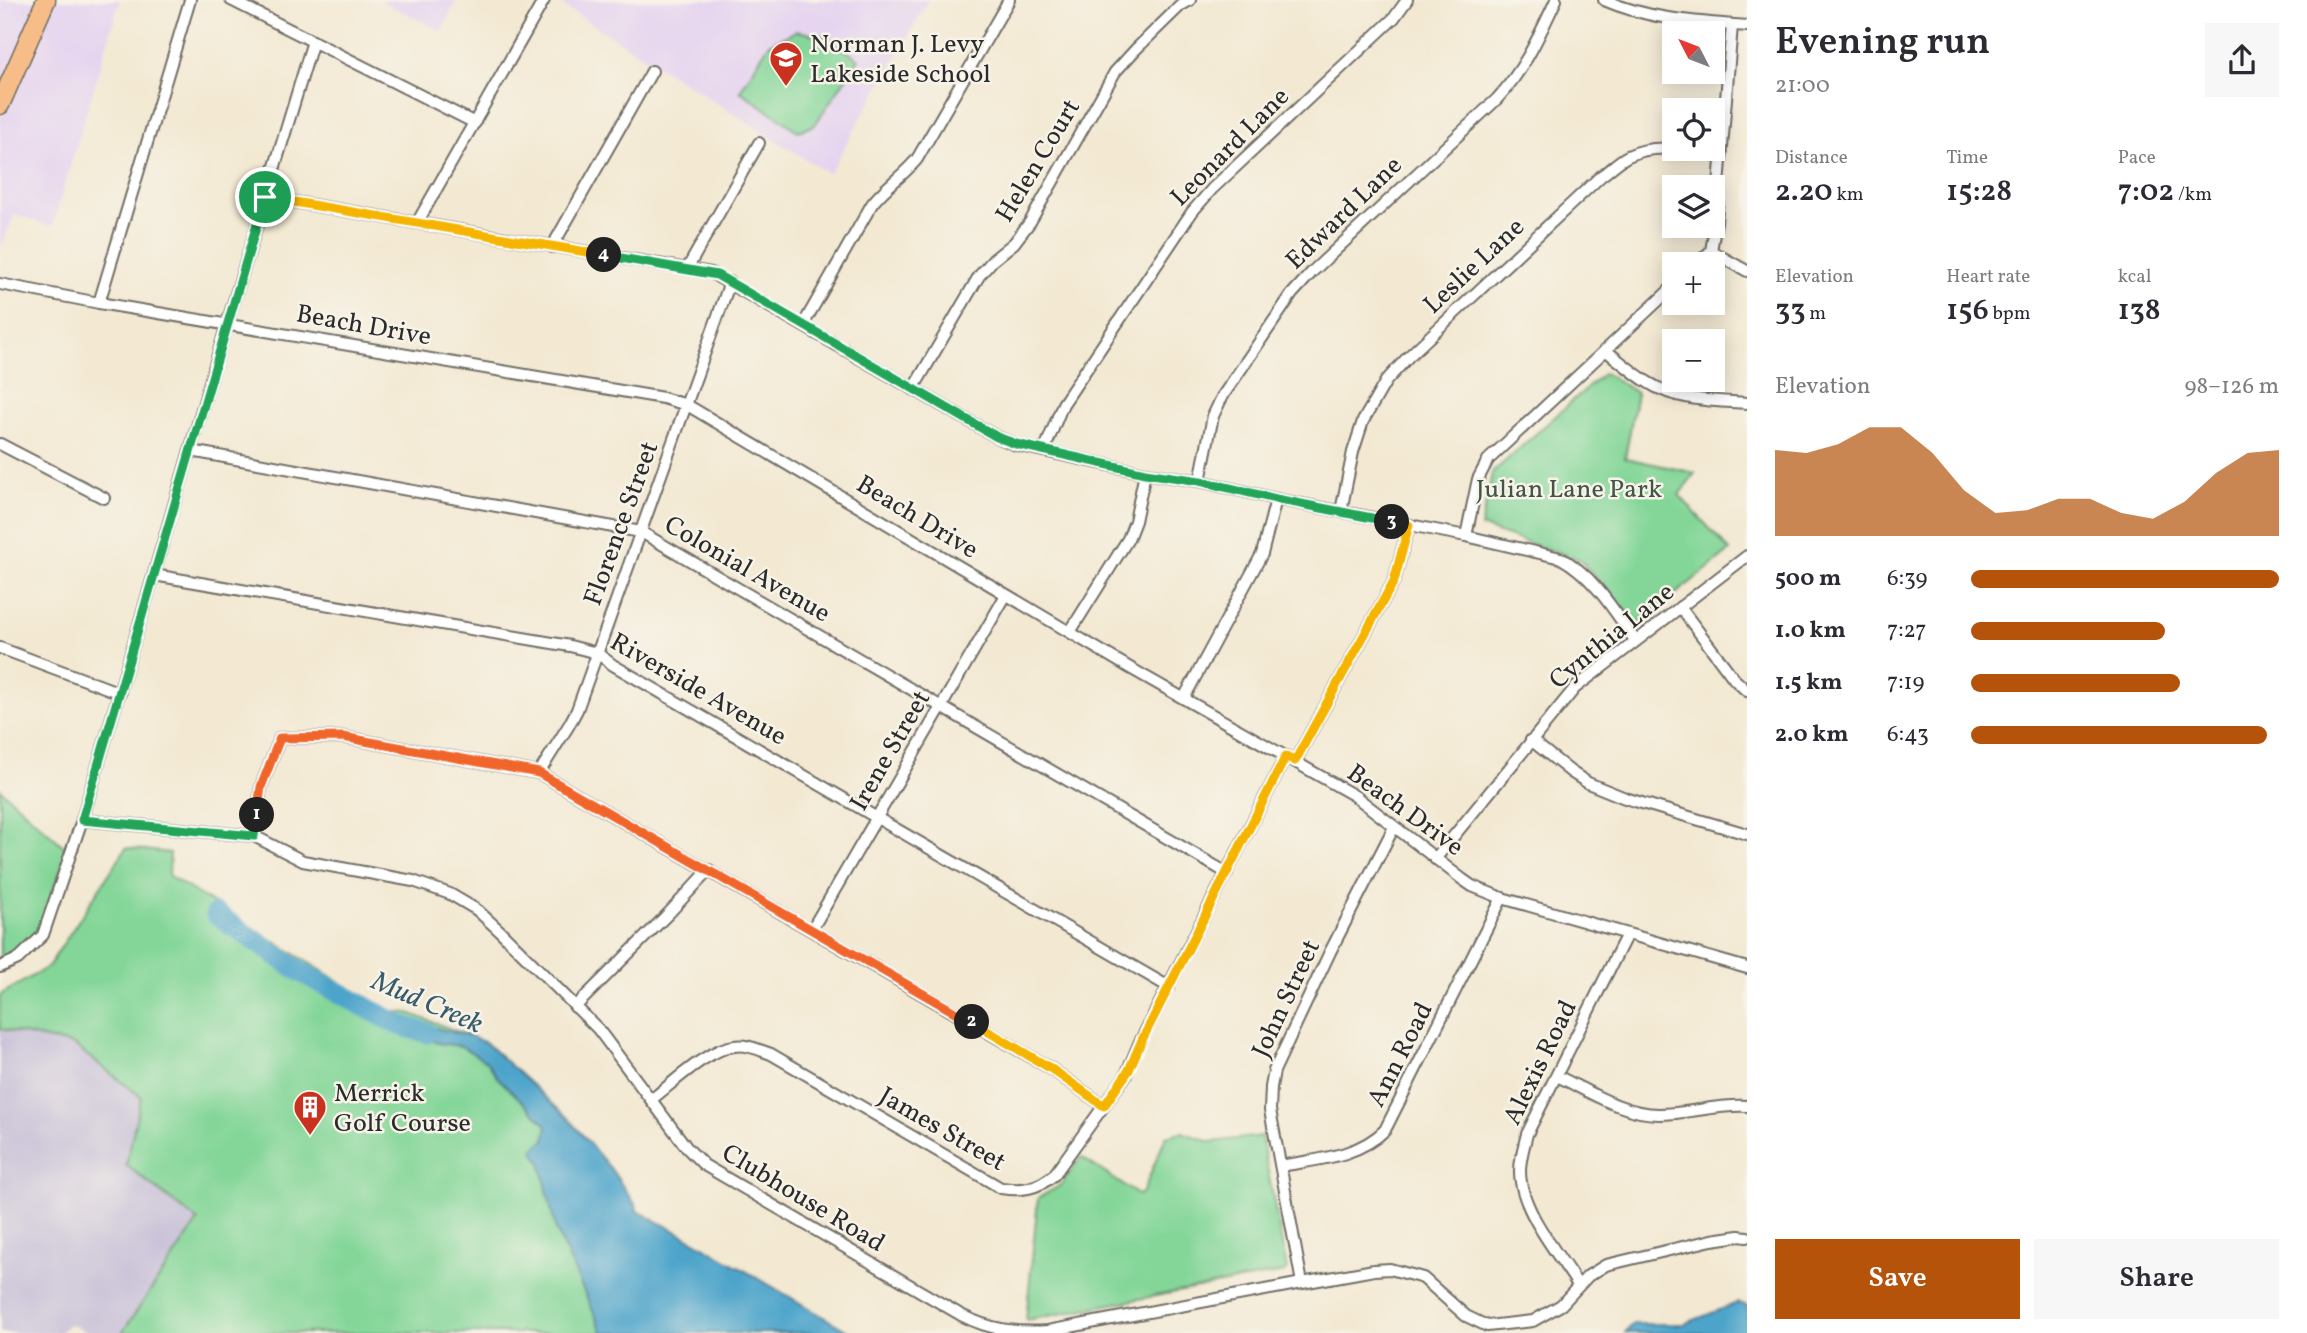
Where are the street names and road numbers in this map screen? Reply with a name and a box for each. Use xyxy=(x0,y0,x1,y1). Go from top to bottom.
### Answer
street label: Leonard Lane xyxy=(1163,80,1298,215)
street label: Helen Court xyxy=(988,93,1090,230)
street label: Edward Lane xyxy=(1278,149,1411,278)
street label: Leslie Lane xyxy=(1416,210,1533,323)
street label: Beach Drive xyxy=(293,296,434,356)
street label: Florence Street xyxy=(576,437,668,611)
street label: Beach Drive xyxy=(849,467,985,568)
street label: Colonial Avenue xyxy=(657,508,837,632)
street label: Cynthia Lane xyxy=(1542,575,1682,698)
street label: Riverside Avenue xyxy=(603,625,793,755)
street label: Irene Street xyxy=(842,684,940,818)
street label: Beach Drive xyxy=(1339,756,1471,865)
street label: John Street xyxy=(1244,934,1330,1064)
street label: Alexis Road xyxy=(1495,994,1587,1131)
street label: Ann Road xyxy=(1359,996,1443,1114)
street label: James Street xyxy=(872,1079,1012,1181)
street label: Clubhouse Road xyxy=(715,1136,891,1262)

